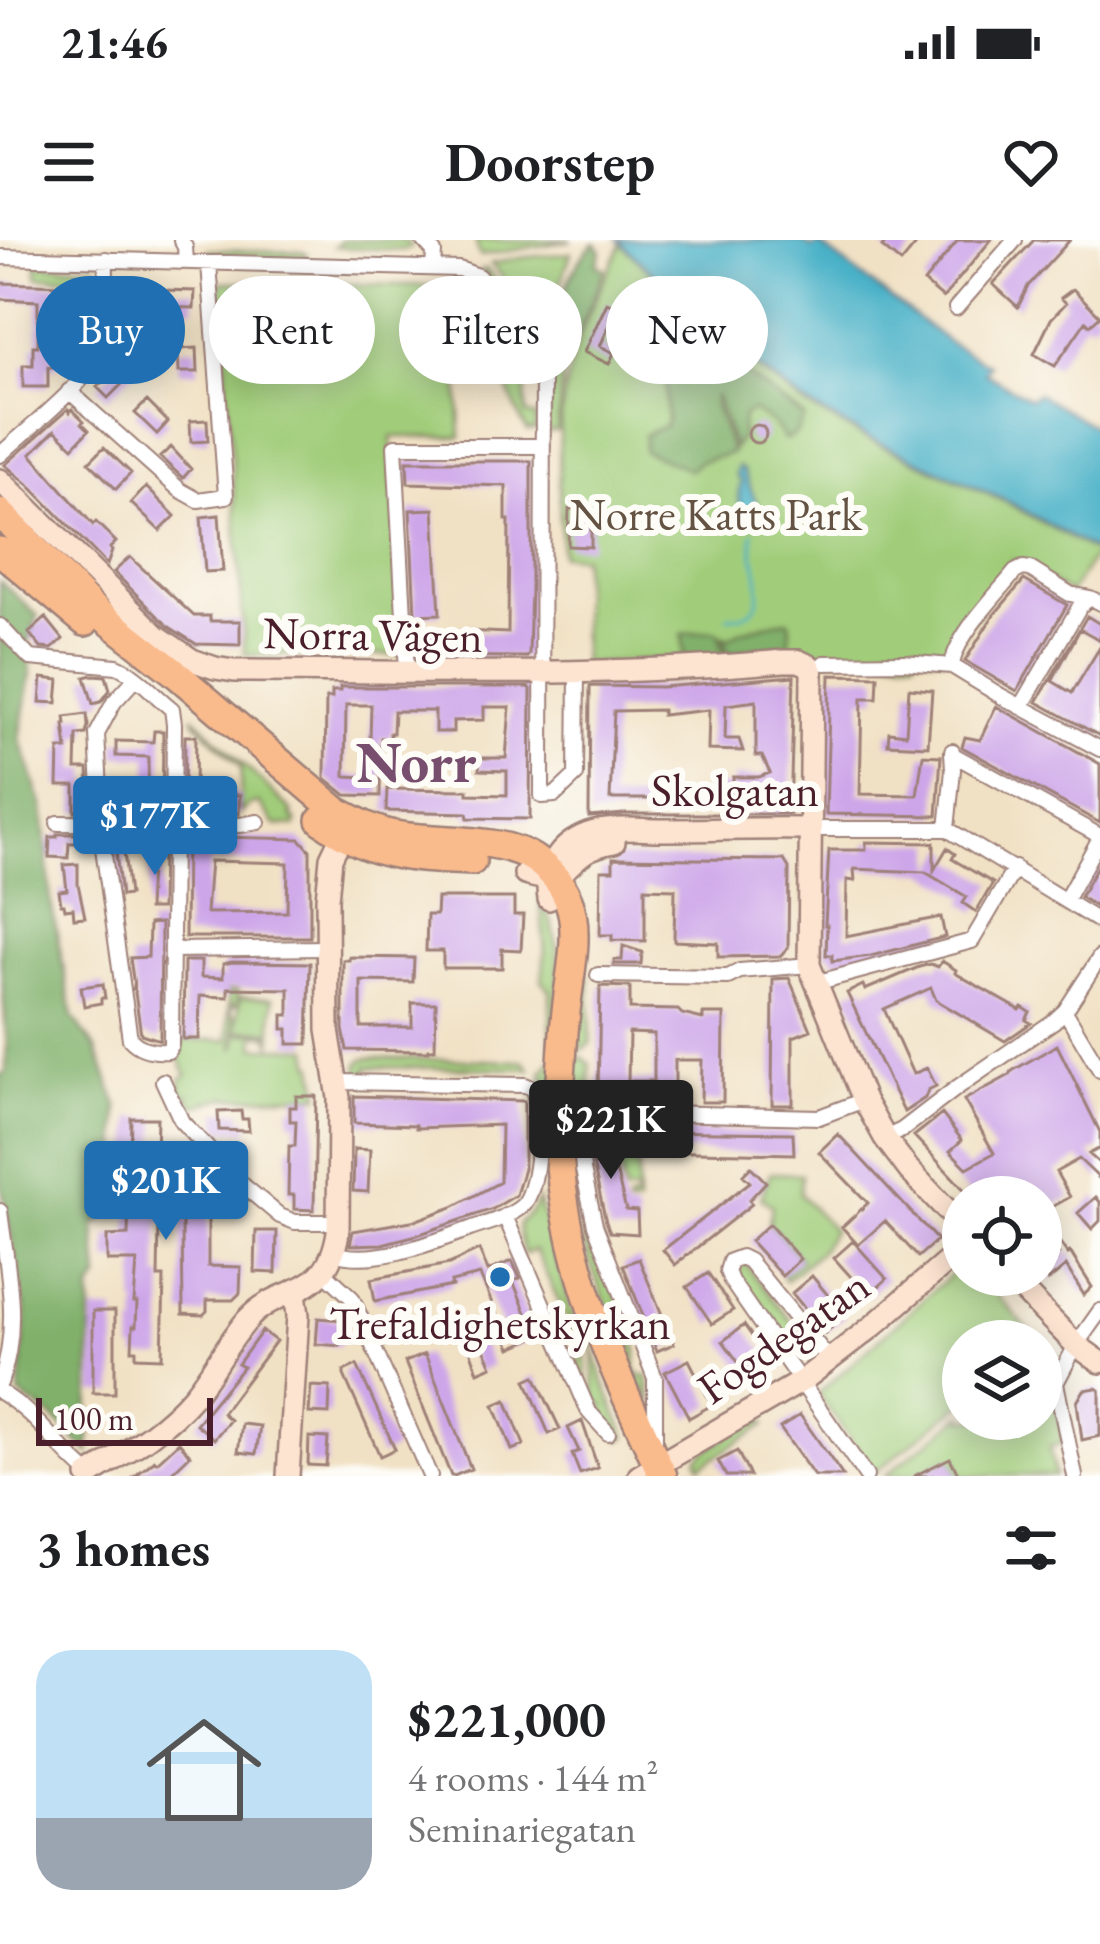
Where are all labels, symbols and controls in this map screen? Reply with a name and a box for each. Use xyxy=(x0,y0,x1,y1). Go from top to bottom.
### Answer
text: 21:46 xyxy=(60,13,168,71)
text: Doorstep xyxy=(445,127,655,197)
icon: menu xyxy=(36,129,102,195)
icon: heart xyxy=(998,129,1064,195)
chip: Buy xyxy=(36,276,185,384)
chip: Rent xyxy=(209,276,375,384)
chip: Filters xyxy=(399,276,582,384)
chip: New xyxy=(606,276,768,384)
park label: Norre Katts Park xyxy=(570,485,863,543)
street label: Norra Vägen xyxy=(263,603,483,665)
district label: Norr xyxy=(356,725,477,799)
street label: Skolgatan xyxy=(651,761,819,819)
pin: $177K xyxy=(71,776,239,878)
text: $177K xyxy=(100,789,210,840)
pin: $221K xyxy=(527,1080,695,1182)
text: $221K xyxy=(556,1093,666,1144)
pin: $201K xyxy=(82,1141,250,1243)
text: $201K xyxy=(111,1154,221,1205)
map controls xyxy=(942,1176,1062,1440)
button: locate xyxy=(942,1176,1062,1296)
street label: Fogdegatan xyxy=(686,1256,880,1416)
marker: Trefaldighetskyrkan xyxy=(487,1264,513,1290)
place label: Trefaldighetskyrkan xyxy=(329,1294,671,1352)
button: layers xyxy=(942,1320,1062,1440)
scale bar xyxy=(36,1392,213,1445)
text: 100 m xyxy=(54,1397,134,1440)
text: 3 homes xyxy=(36,1515,210,1581)
icon: filters xyxy=(998,1515,1064,1581)
text: $221,000 xyxy=(408,1686,606,1752)
icon: home xyxy=(132,1698,276,1842)
text: 4 rooms · 144 m² xyxy=(408,1752,659,1803)
text: Seminariegatan xyxy=(408,1803,636,1854)

